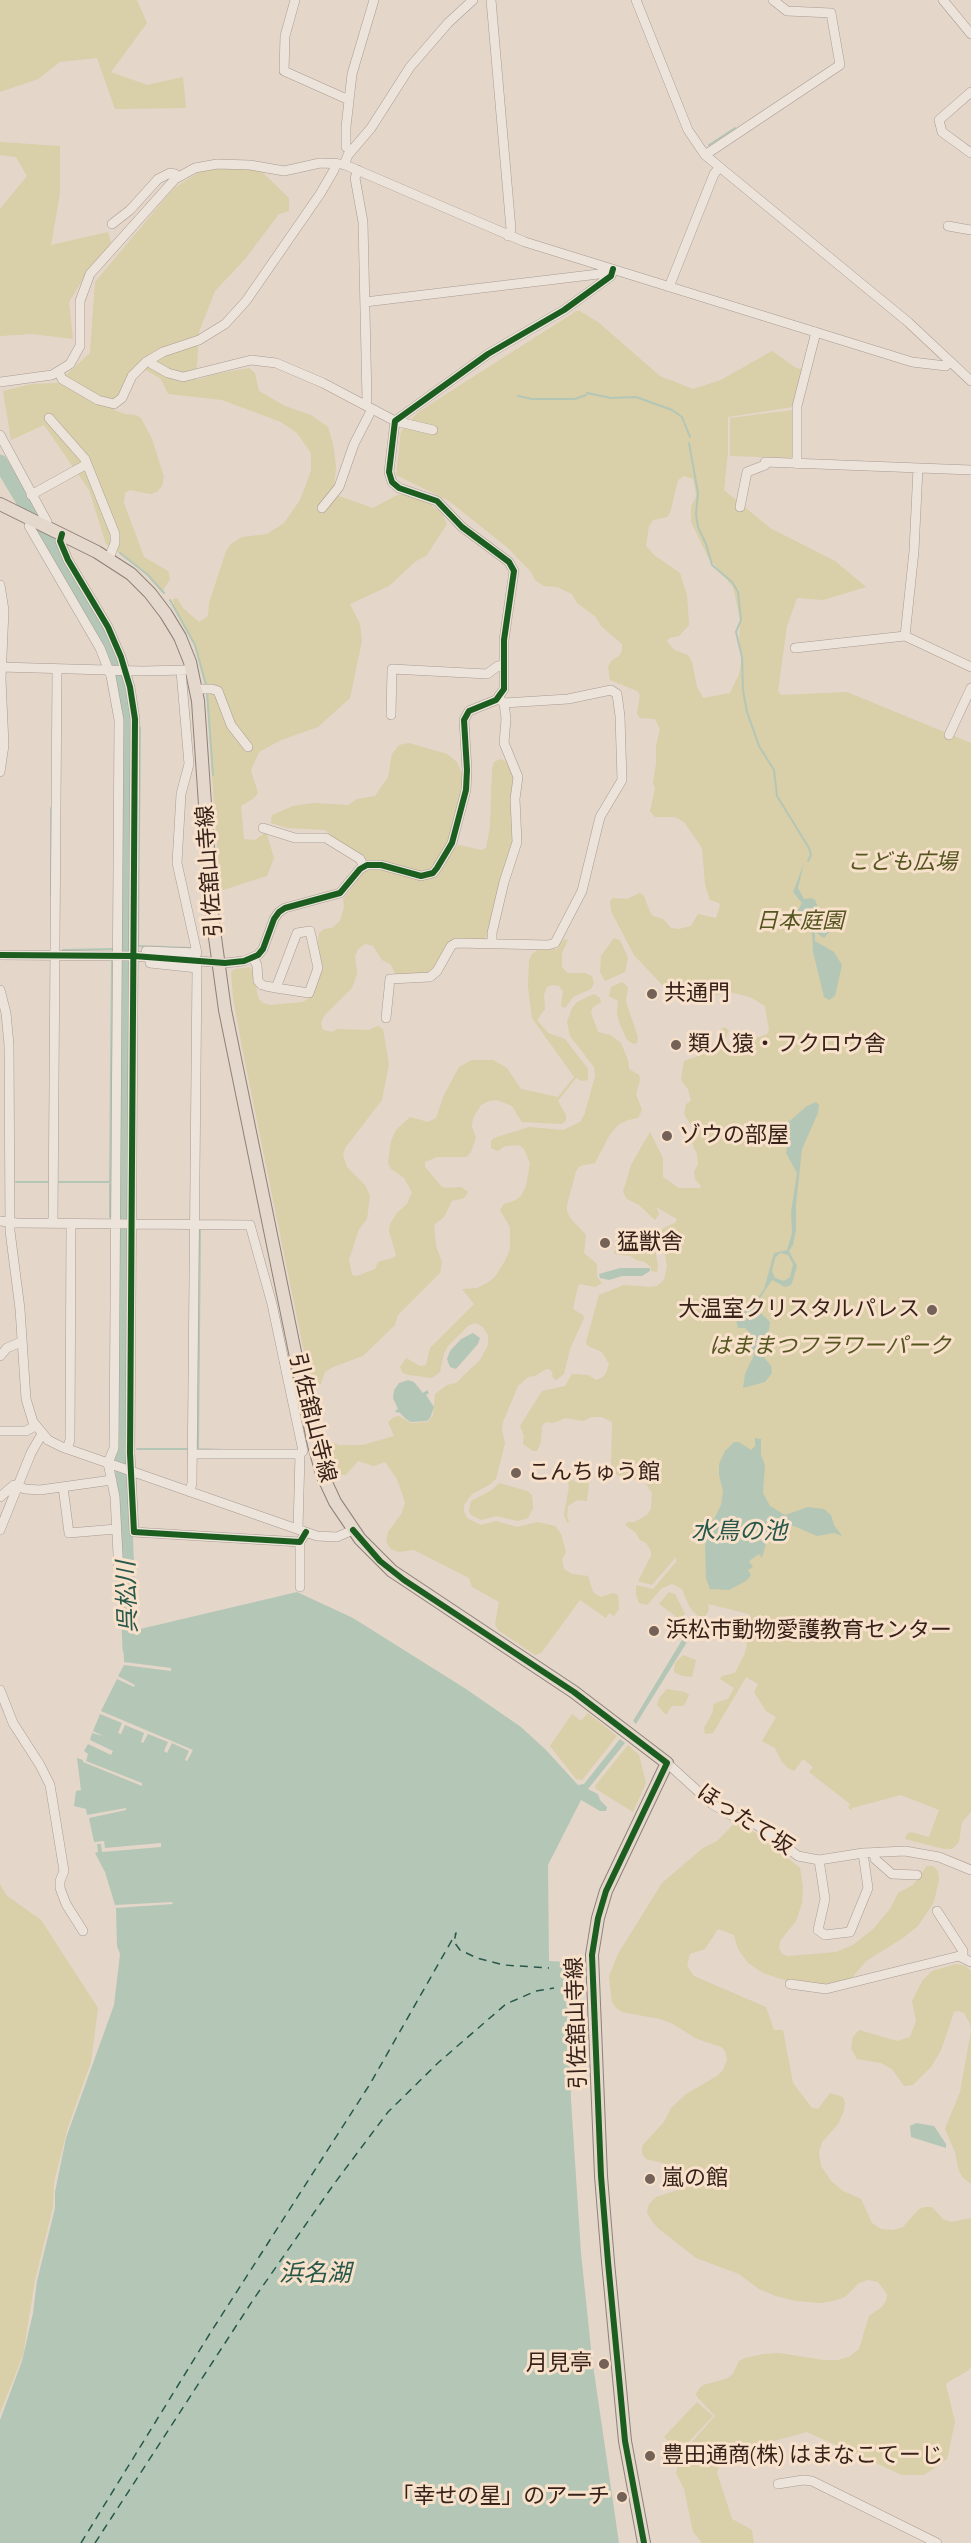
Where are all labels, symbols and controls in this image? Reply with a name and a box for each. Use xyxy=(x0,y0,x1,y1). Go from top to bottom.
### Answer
street label: 引佐舘山寺線 xyxy=(192,804,228,938)
park label: こども広場 xyxy=(847,850,957,876)
park label: 日本庭園 xyxy=(756,909,844,935)
place label: 共通門 xyxy=(664,981,730,1007)
marker: 共通門 xyxy=(645,987,659,1001)
place label: 類人猿・フクロウ舎 xyxy=(688,1032,886,1058)
marker: 類人猿・フクロウ舎 xyxy=(669,1038,683,1052)
place label: ゾウの部屋 xyxy=(679,1123,789,1149)
marker: ゾウの部屋 xyxy=(660,1129,674,1143)
place label: 猛獣舎 xyxy=(617,1230,683,1256)
marker: 猛獣舎 xyxy=(598,1236,612,1250)
place label: 大温室クリスタルパレス xyxy=(678,1297,920,1323)
marker: 大温室クリスタルパレス xyxy=(925,1303,939,1317)
park label: はままつフラワーパーク xyxy=(709,1334,951,1360)
street label: 引佐舘山寺線 xyxy=(283,1351,341,1485)
place label: こんちゅう館 xyxy=(528,1460,660,1486)
marker: こんちゅう館 xyxy=(509,1466,523,1480)
water label: 水鳥の池 xyxy=(691,1518,787,1546)
water label: 呉松川 xyxy=(112,1561,144,1633)
place label: 浜松市動物愛護教育センター xyxy=(666,1618,952,1644)
marker: 浜松市動物愛護教育センター xyxy=(647,1624,661,1638)
street label: ほったて坂 xyxy=(692,1779,798,1861)
street label: 引佐舘山寺線 xyxy=(562,1957,592,2089)
place label: 嵐の館 xyxy=(662,2166,728,2192)
marker: 嵐の館 xyxy=(643,2172,657,2186)
water label: 浜名湖 xyxy=(279,2260,351,2288)
place label: 月見亭 xyxy=(526,2351,592,2377)
marker: 月見亭 xyxy=(597,2357,611,2371)
place label: 豊田通商(株) はまなこてーじ xyxy=(662,2443,943,2469)
marker: 豊田通商(株) はまなこてーじ xyxy=(643,2449,657,2463)
place label: 「幸せの星」のアーチ xyxy=(391,2484,610,2510)
marker: 「幸せの星」のアーチ xyxy=(615,2490,629,2504)

